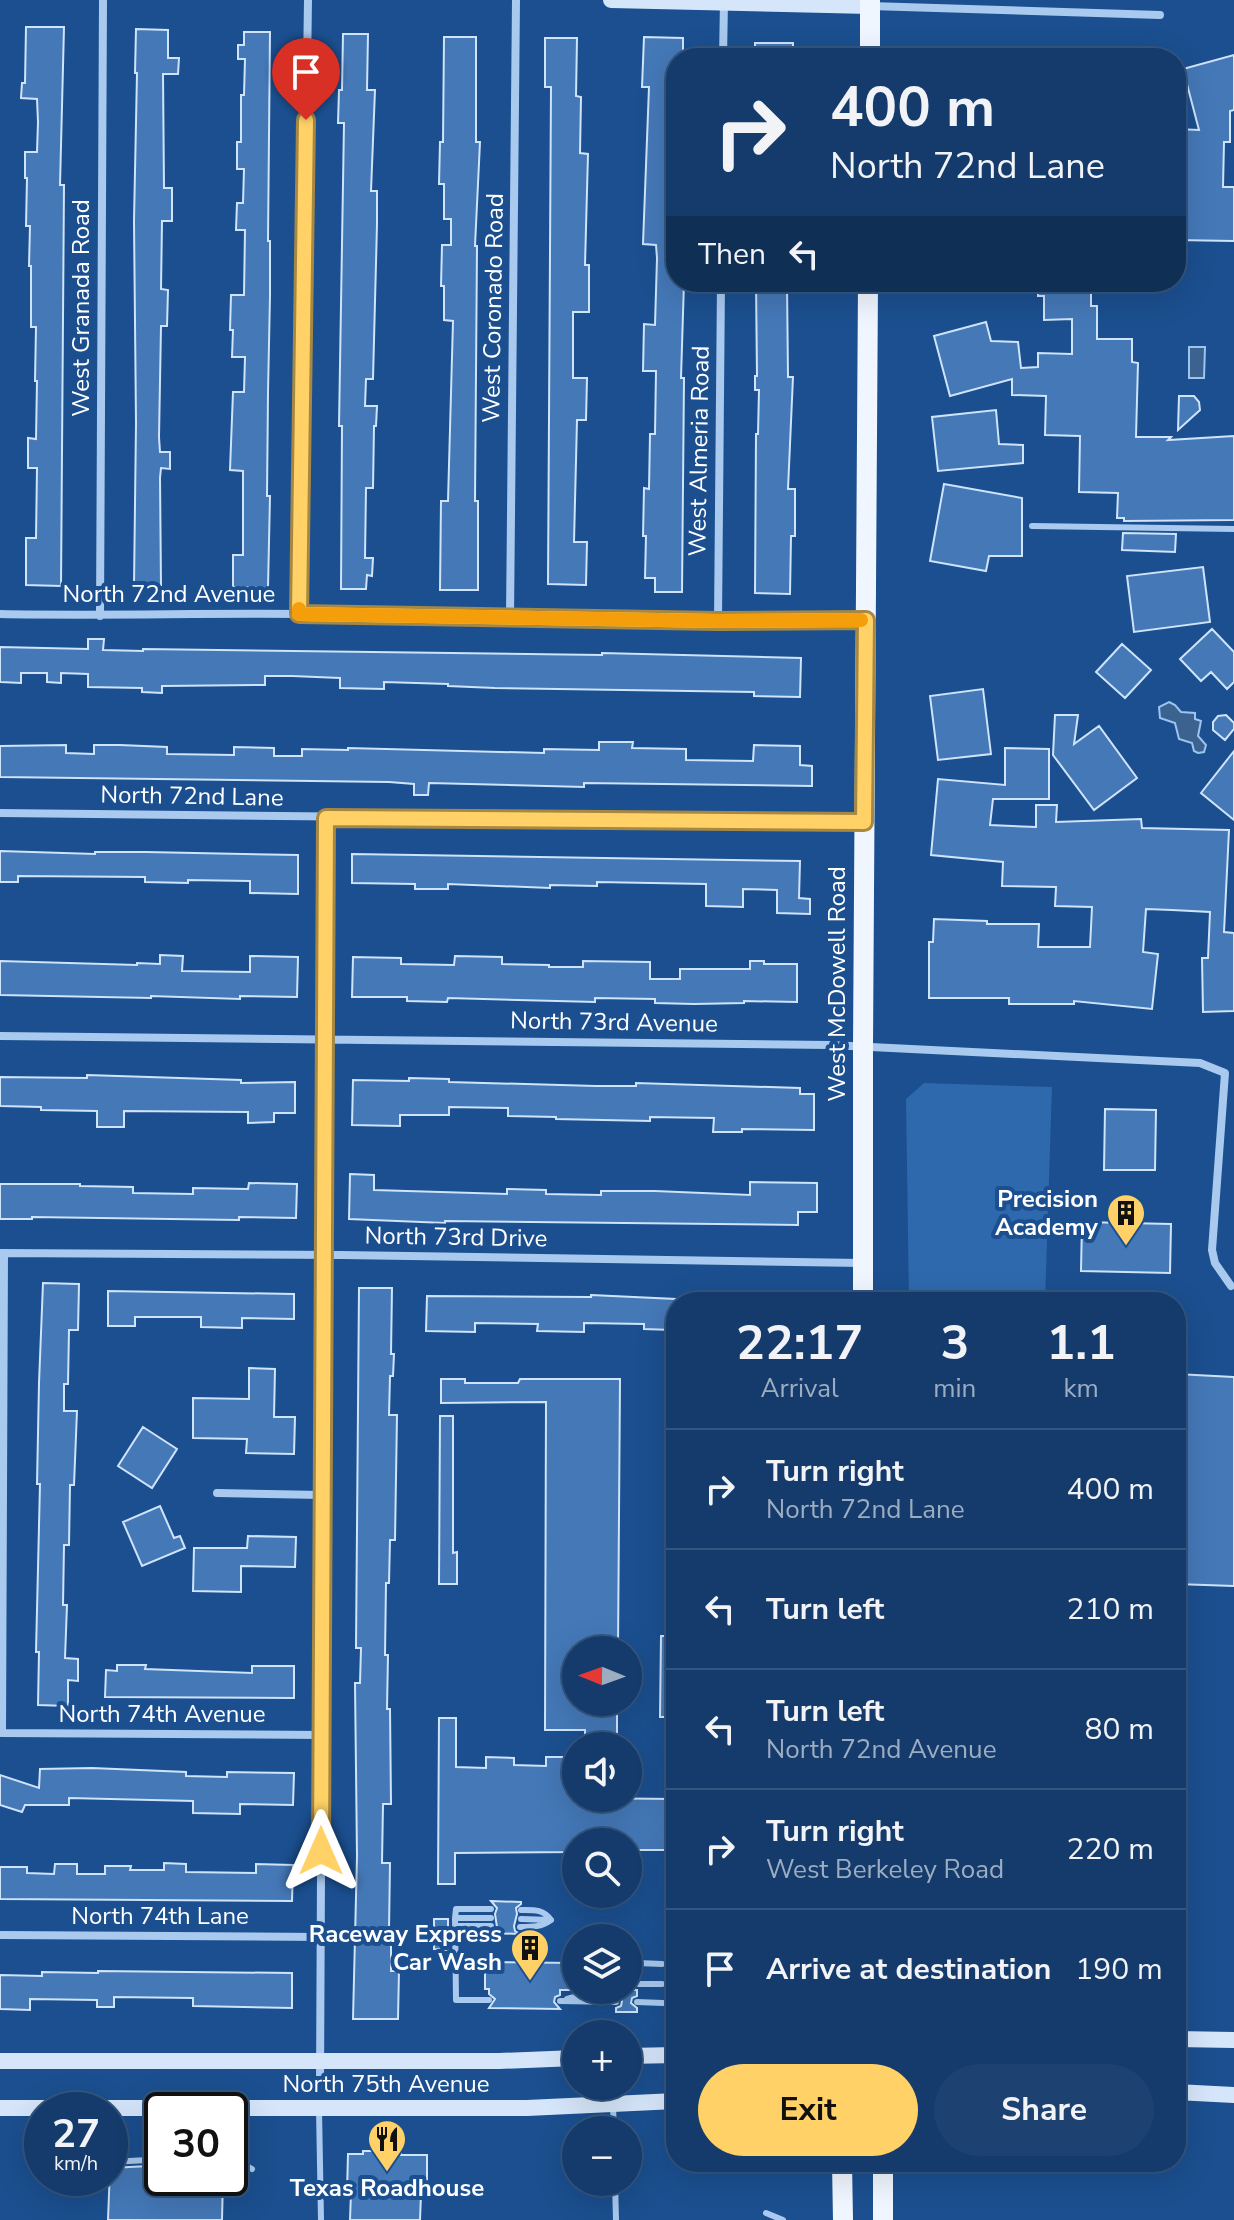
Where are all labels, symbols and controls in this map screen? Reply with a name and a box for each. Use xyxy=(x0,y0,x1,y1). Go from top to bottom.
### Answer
pin xyxy=(272,38,340,120)
icon: arrive xyxy=(284,50,328,94)
text: 400 m xyxy=(830,69,995,146)
icon: right xyxy=(698,80,802,184)
text: North 72nd Lane xyxy=(830,142,1105,191)
street label: West Coronado Road xyxy=(475,193,511,423)
street label: West Granada Road xyxy=(65,199,97,417)
icon: left xyxy=(782,232,826,276)
text: Then xyxy=(698,234,766,275)
street label: West Almeria Road xyxy=(681,345,717,557)
street label: North 72nd Avenue xyxy=(63,578,275,610)
street label: North 72nd Lane xyxy=(100,778,284,814)
street label: West McDowell Road xyxy=(821,866,853,1102)
street label: North 73rd Avenue xyxy=(510,1004,718,1040)
place label: Precision Academy xyxy=(995,1183,1098,1243)
building icon: Precision Academy xyxy=(1105,1192,1147,1247)
street label: North 73rd Drive xyxy=(364,1219,548,1255)
text: 22:17 xyxy=(736,1310,863,1376)
text: 3 xyxy=(940,1310,969,1376)
text: 1.1 xyxy=(1046,1310,1116,1376)
text: Arrival xyxy=(761,1371,839,1406)
text: min xyxy=(933,1371,976,1406)
text: km xyxy=(1064,1371,1099,1406)
text: Turn right xyxy=(766,1451,904,1492)
icon: right xyxy=(698,1467,742,1511)
text: 400 m xyxy=(1067,1469,1154,1510)
text: North 72nd Lane xyxy=(766,1492,965,1527)
icon: left xyxy=(698,1587,742,1631)
text: Turn left xyxy=(766,1589,884,1630)
text: 210 m xyxy=(1067,1589,1154,1630)
north arrow xyxy=(562,1636,642,1716)
map controls xyxy=(562,1636,642,2196)
text: Turn left xyxy=(766,1691,884,1732)
street label: North 74th Avenue xyxy=(58,1698,266,1730)
icon: left xyxy=(698,1707,742,1751)
text: 80 m xyxy=(1085,1709,1154,1750)
button: sound xyxy=(562,1732,642,1812)
text: North 72nd Avenue xyxy=(766,1732,997,1767)
position arrow xyxy=(279,1809,363,1893)
text: Turn right xyxy=(766,1811,904,1852)
icon: right xyxy=(698,1827,742,1871)
button: search xyxy=(562,1828,642,1908)
text: 220 m xyxy=(1067,1829,1154,1870)
text: West Berkeley Road xyxy=(766,1852,1004,1887)
street label: North 74th Lane xyxy=(71,1900,249,1932)
place label: Raceway Express Car Wash xyxy=(309,1918,502,1978)
button: layers xyxy=(562,1924,642,2004)
building icon: Raceway Express Car Wash xyxy=(509,1927,551,1982)
icon: arrive xyxy=(698,1947,742,1991)
text: Arrive at destination xyxy=(766,1949,1051,1990)
text: 190 m xyxy=(1075,1949,1163,1990)
button: + xyxy=(562,2020,642,2100)
button: Exit xyxy=(698,2064,918,2156)
button: Share xyxy=(934,2064,1154,2156)
street label: North 75th Avenue xyxy=(282,2068,490,2100)
speed limit sign: 30 xyxy=(144,2092,248,2196)
text: 27 xyxy=(52,2107,100,2161)
button: − xyxy=(562,2116,642,2196)
restaurant icon: Texas Roadhouse xyxy=(366,2118,408,2173)
text: km/h xyxy=(54,2150,98,2177)
place label: Texas Roadhouse xyxy=(290,2172,484,2204)

